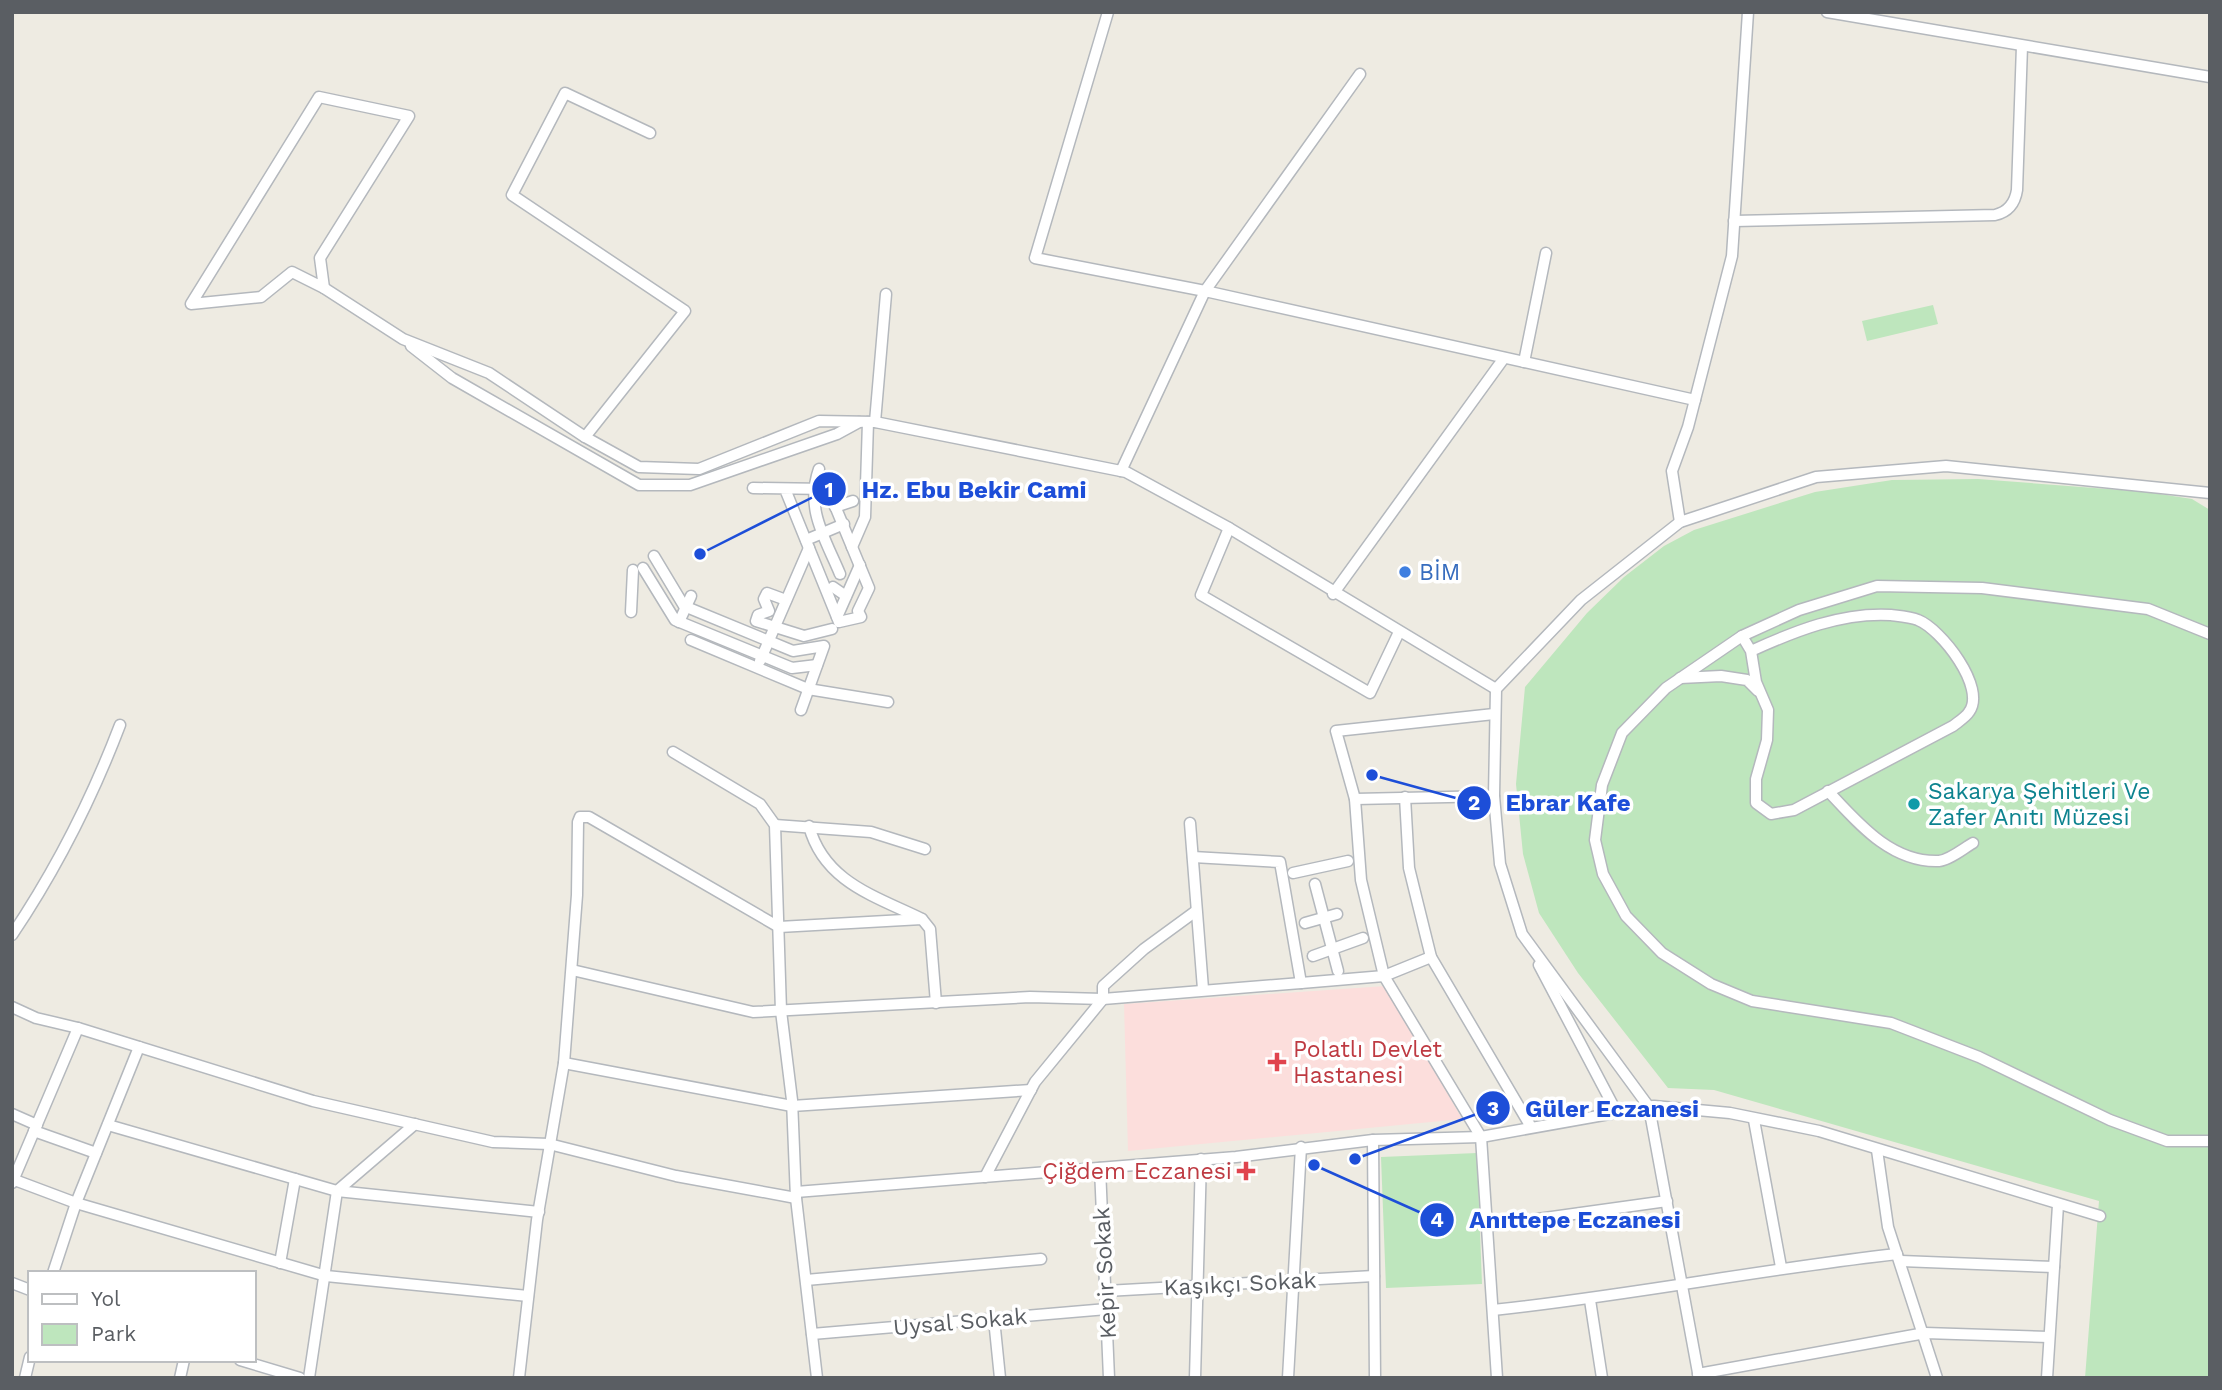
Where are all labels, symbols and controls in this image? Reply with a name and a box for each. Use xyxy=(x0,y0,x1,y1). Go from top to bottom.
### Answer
callout: Hz. Ebu Bekir Cami xyxy=(812,467,1100,512)
text: Hz. Ebu Bekir Cami xyxy=(862,476,1087,504)
text: 1 xyxy=(824,477,834,502)
place label: BİM xyxy=(1419,559,1460,586)
marker: BİM xyxy=(1397,564,1413,580)
place label: Sakarya Şehitleri Ve Zafer Anıtı Müzesi xyxy=(1928,778,2151,831)
callout: Ebrar Kafe xyxy=(1456,780,1645,825)
text: Ebrar Kafe xyxy=(1505,789,1631,817)
text: 2 xyxy=(1468,790,1480,815)
marker: Sakarya Şehitleri Ve Zafer Anıtı Müzesi xyxy=(1906,796,1922,812)
place label: Polatlı Devlet Hastanesi xyxy=(1293,1036,1442,1089)
marker: Polatlı Devlet Hastanesi xyxy=(1267,1052,1287,1072)
callout: Güler Eczanesi xyxy=(1475,1086,1713,1131)
text: Güler Eczanesi xyxy=(1525,1095,1699,1123)
text: 3 xyxy=(1487,1096,1499,1121)
place label: Çiğdem Eczanesi xyxy=(1042,1158,1232,1185)
marker: Çiğdem Eczanesi xyxy=(1238,1163,1254,1179)
callout: Anıttepe Eczanesi xyxy=(1420,1197,1694,1242)
street label: Kepir Sokak xyxy=(1088,1206,1122,1340)
text: Anıttepe Eczanesi xyxy=(1469,1206,1681,1234)
text: 4 xyxy=(1430,1207,1444,1232)
street label: Kaşıkçı Sokak xyxy=(1163,1267,1317,1301)
legend xyxy=(28,1271,256,1362)
text: Yol xyxy=(91,1286,121,1311)
street label: Uysal Sokak xyxy=(892,1303,1028,1341)
text: Park xyxy=(91,1321,136,1346)

